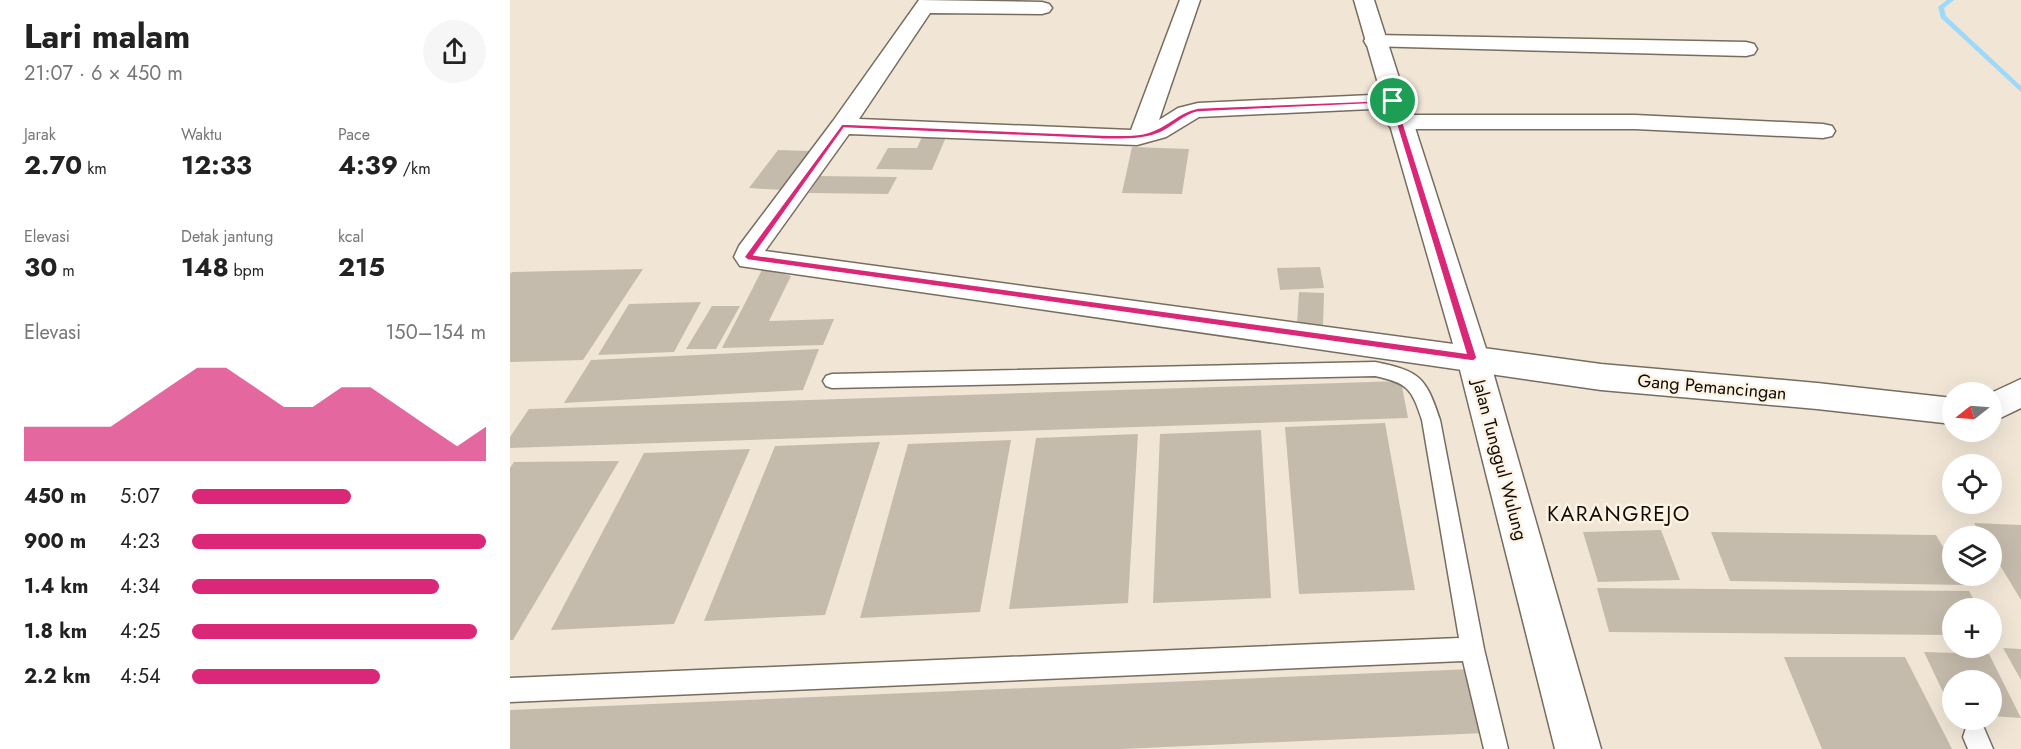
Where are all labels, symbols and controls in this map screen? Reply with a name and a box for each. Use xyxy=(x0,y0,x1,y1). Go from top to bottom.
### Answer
text: Lari malam xyxy=(24,13,190,60)
button: share xyxy=(423,20,486,83)
text: 21:07 · 6 × 450 m xyxy=(24,59,183,88)
pin xyxy=(1367,75,1418,126)
icon: arrive xyxy=(1376,84,1409,117)
text: Jarak xyxy=(24,123,56,146)
text: Waktu xyxy=(181,123,222,146)
text: Pace xyxy=(338,123,370,146)
text: 2.70 xyxy=(24,146,82,184)
text: 12:33 xyxy=(181,146,252,184)
text: 4:39 xyxy=(338,146,398,184)
text: km xyxy=(82,157,107,180)
text: /km xyxy=(398,157,431,180)
text: Elevasi xyxy=(24,225,70,248)
text: Detak jantung xyxy=(181,225,273,248)
text: kcal xyxy=(338,225,364,248)
text: 30 xyxy=(24,248,57,286)
text: 148 xyxy=(181,248,229,286)
text: 215 xyxy=(338,248,385,286)
text: m xyxy=(57,259,75,282)
text: bpm xyxy=(229,259,264,282)
text: Elevasi xyxy=(24,318,81,347)
text: 150–154 m xyxy=(385,318,486,347)
street label: Gang Pemancingan xyxy=(1636,368,1788,406)
street label: Jalan Tunggul Wulung xyxy=(1466,375,1534,543)
north arrow xyxy=(1942,382,2002,442)
map controls xyxy=(1942,382,2002,730)
button: locate xyxy=(1942,454,2002,514)
text: 450 m xyxy=(24,482,87,511)
text: 5:07 xyxy=(120,482,160,511)
district label: KARANGREJO xyxy=(1547,499,1691,529)
button: layers xyxy=(1942,526,2002,586)
text: 900 m xyxy=(24,527,86,556)
text: 4:23 xyxy=(120,527,160,556)
text: 1.4 km xyxy=(24,572,89,601)
text: 4:34 xyxy=(120,572,160,601)
button: + xyxy=(1942,598,2002,658)
text: 1.8 km xyxy=(24,617,87,646)
text: 4:25 xyxy=(120,617,160,646)
text: 2.2 km xyxy=(24,662,91,691)
text: 4:54 xyxy=(120,662,161,691)
button: − xyxy=(1942,670,2002,730)

